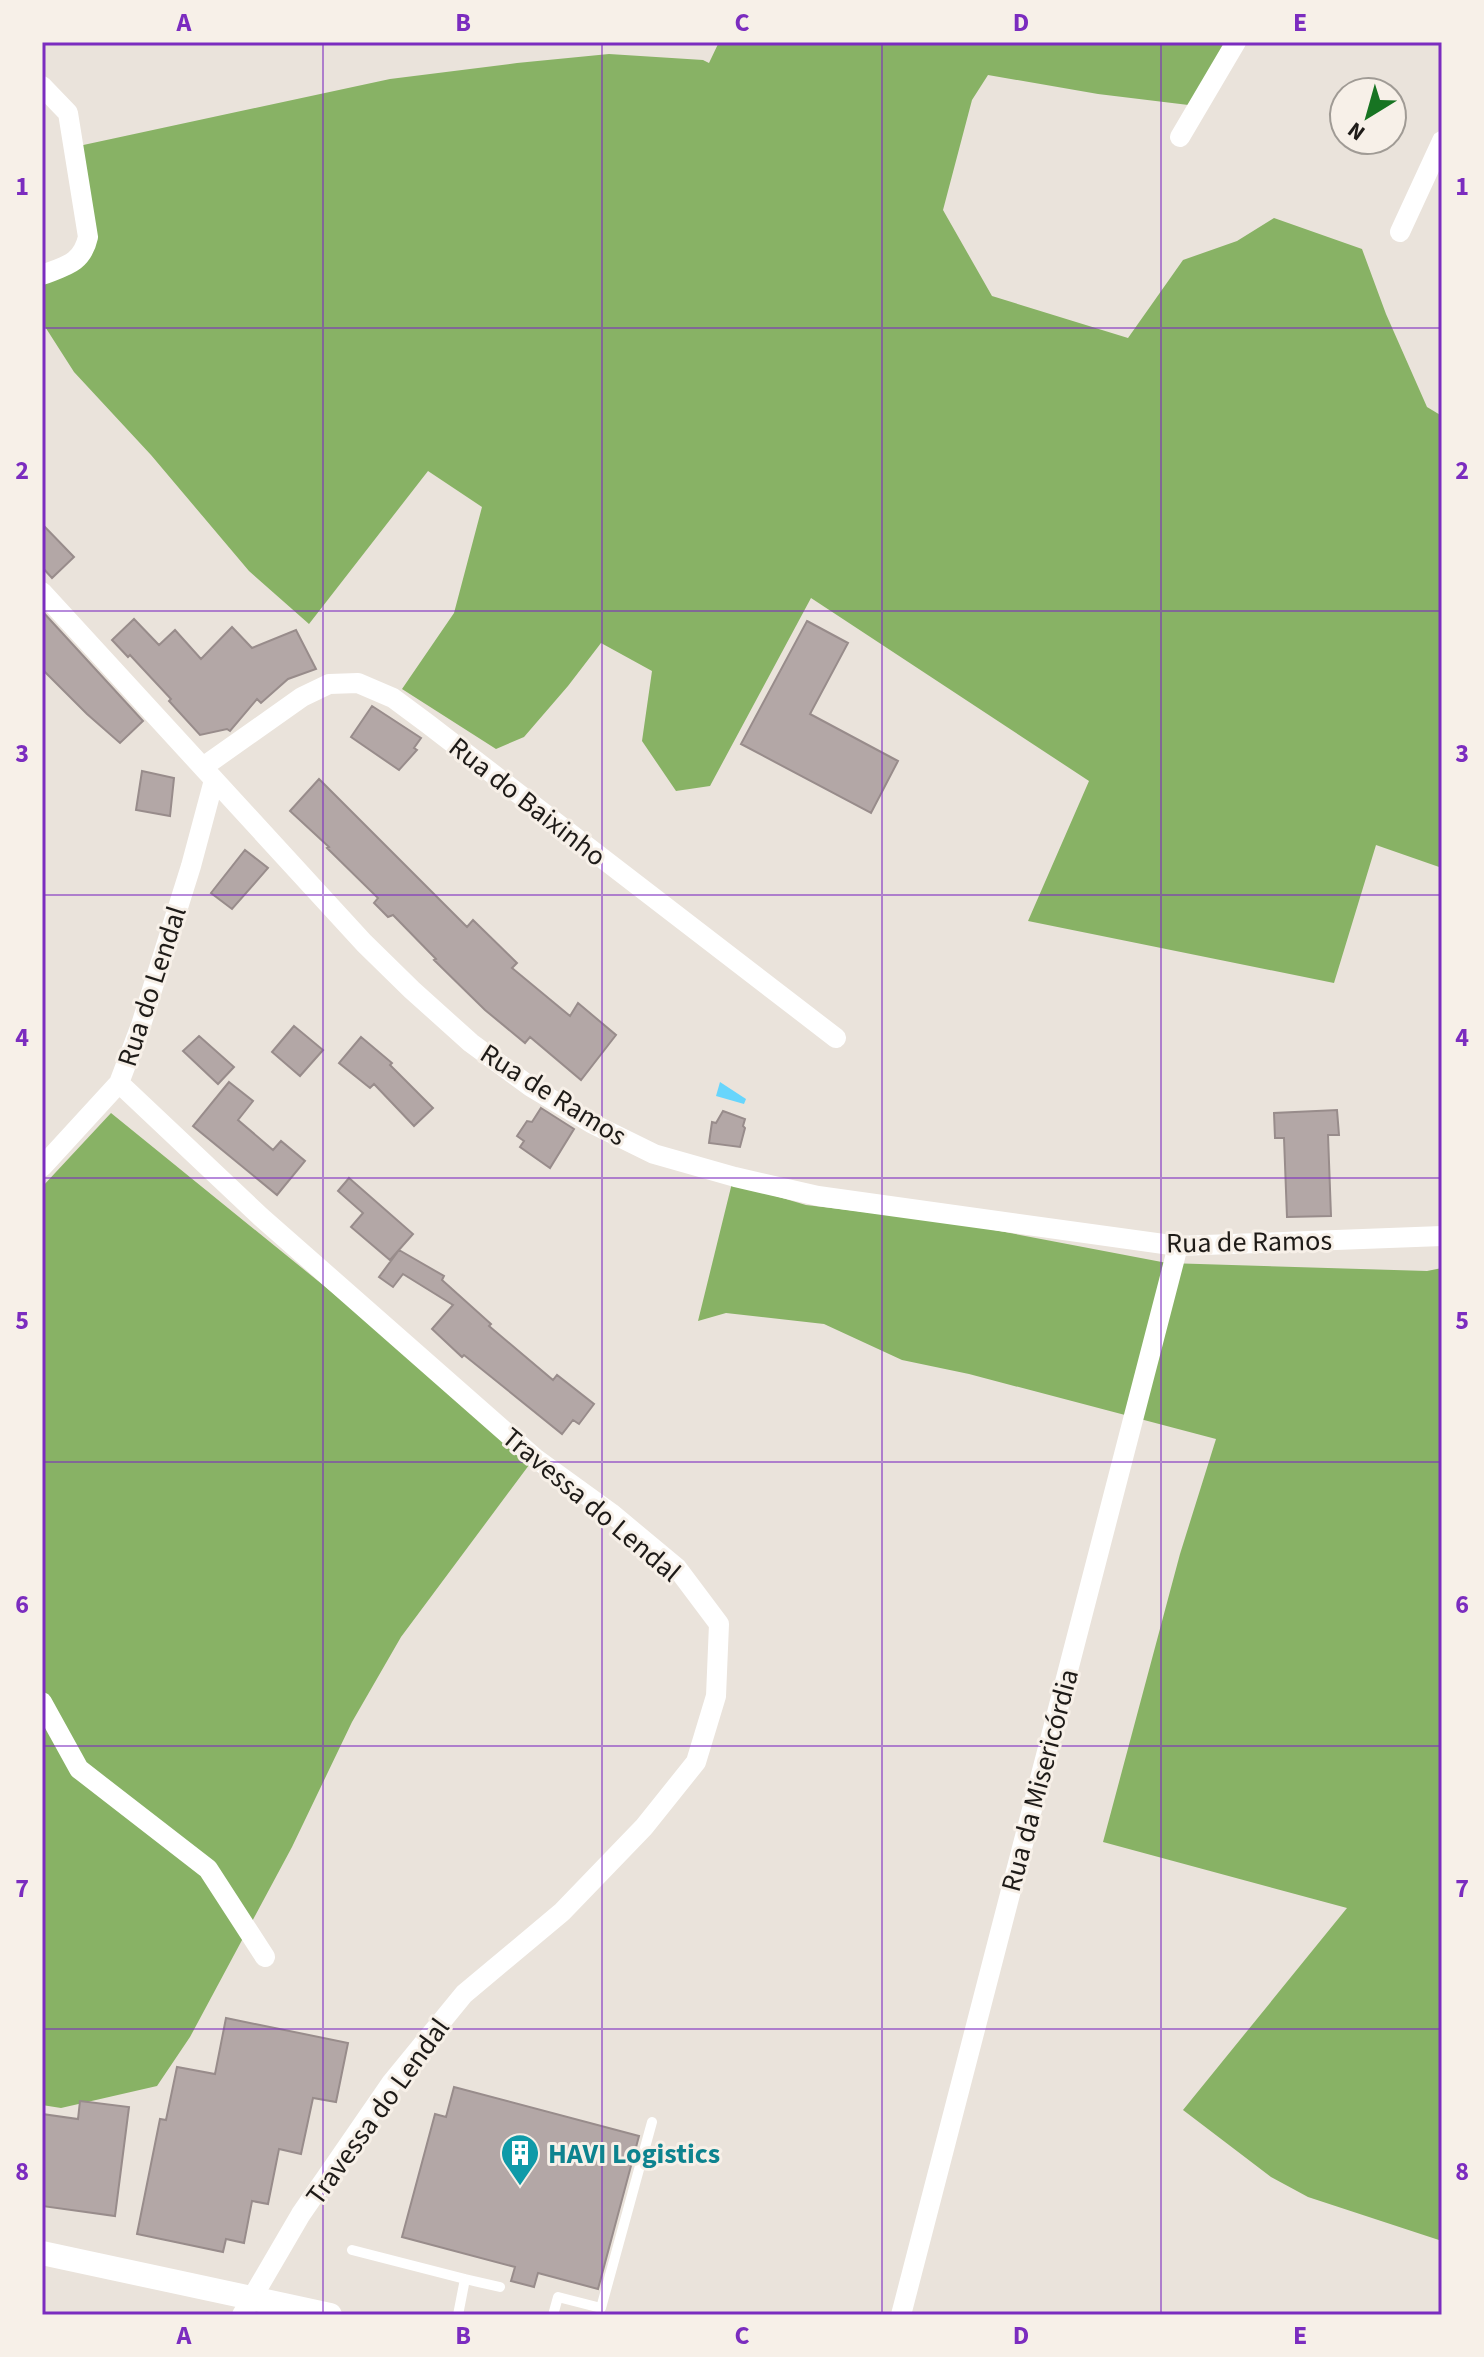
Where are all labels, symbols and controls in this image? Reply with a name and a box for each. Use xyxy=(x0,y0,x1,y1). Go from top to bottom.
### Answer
text: A xyxy=(176,4,193,41)
text: B xyxy=(455,4,471,41)
text: C xyxy=(734,4,750,41)
text: D xyxy=(1013,4,1029,41)
text: E xyxy=(1293,4,1307,41)
north arrow xyxy=(1328,76,1408,156)
text: N xyxy=(1341,114,1372,148)
text: 1 xyxy=(15,168,29,205)
text: 1 xyxy=(1455,168,1469,205)
text: 2 xyxy=(15,452,29,489)
text: 2 xyxy=(1455,452,1469,489)
street label: Rua do Baixinho xyxy=(440,728,614,876)
text: 3 xyxy=(15,735,29,772)
text: 3 xyxy=(1455,735,1469,772)
street label: Rua do Lendal xyxy=(107,901,197,1072)
text: 4 xyxy=(15,1019,29,1056)
text: 4 xyxy=(1455,1019,1469,1056)
street label: Rua de Ramos xyxy=(473,1034,634,1156)
street label: Rua de Ramos xyxy=(1166,1221,1332,1263)
text: 5 xyxy=(15,1302,29,1339)
text: 5 xyxy=(1455,1302,1469,1339)
street label: Travessa do Lendal xyxy=(493,1418,689,1592)
text: 6 xyxy=(15,1586,29,1623)
text: 6 xyxy=(1455,1586,1469,1623)
street label: Rua da Misericórdia xyxy=(991,1665,1089,1896)
text: 7 xyxy=(15,1870,29,1907)
text: 7 xyxy=(1455,1870,1469,1907)
street label: Travessa do Lendal xyxy=(296,2010,459,2213)
building icon: HAVI Logistics xyxy=(499,2132,541,2187)
place label: HAVI Logistics xyxy=(548,2134,720,2174)
text: 8 xyxy=(15,2153,29,2190)
text: 8 xyxy=(1455,2153,1469,2190)
text: A xyxy=(176,2317,193,2354)
text: B xyxy=(455,2317,471,2354)
text: C xyxy=(734,2317,750,2354)
text: D xyxy=(1013,2317,1029,2354)
text: E xyxy=(1293,2317,1307,2354)

